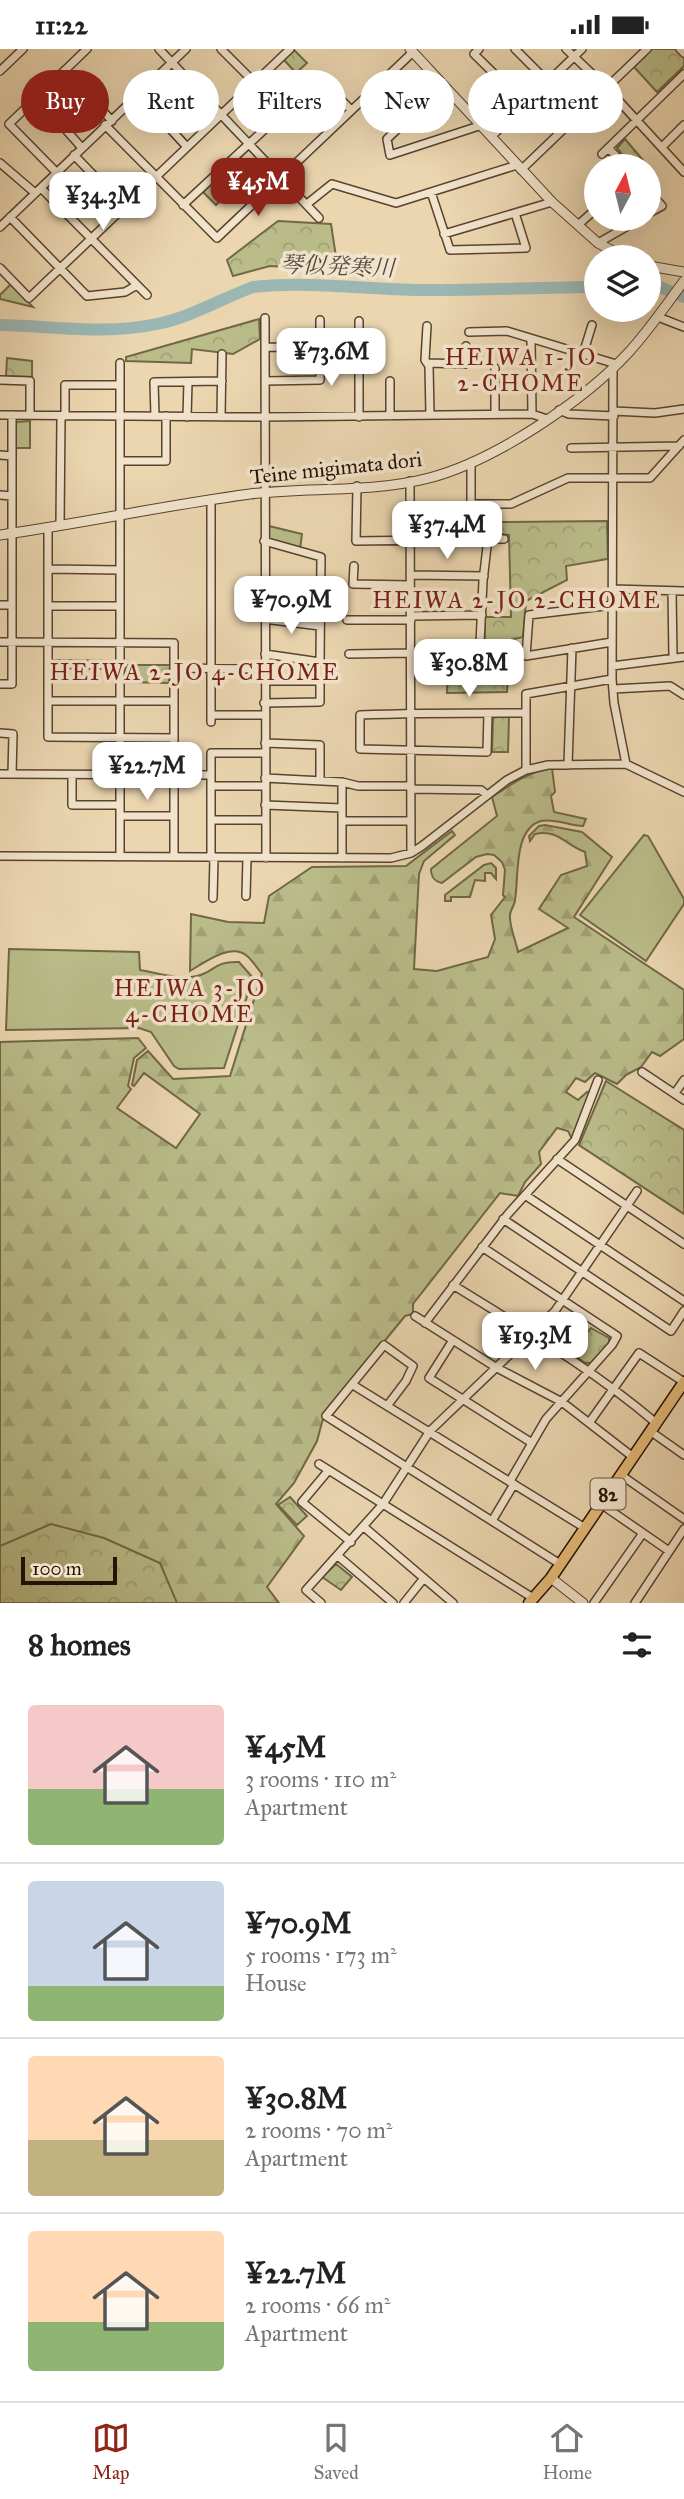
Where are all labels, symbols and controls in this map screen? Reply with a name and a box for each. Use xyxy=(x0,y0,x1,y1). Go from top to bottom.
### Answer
text: 11:22 xyxy=(35,9,88,41)
chip: Buy xyxy=(21,70,109,133)
chip: Rent xyxy=(123,70,219,133)
chip: Filters xyxy=(233,70,346,133)
chip: New xyxy=(360,70,454,133)
chip: Apartment xyxy=(468,70,623,133)
north arrow xyxy=(584,154,662,231)
map controls xyxy=(584,154,661,322)
pin: ¥45M xyxy=(217,159,299,218)
text: ¥45M xyxy=(227,167,289,195)
pin: ¥34.3M xyxy=(46,173,160,232)
text: ¥34.3M xyxy=(65,181,141,209)
button: layers xyxy=(584,245,661,322)
water label: 琴似発寒川 xyxy=(279,250,398,282)
pin: ¥73.6M xyxy=(274,329,388,388)
text: ¥73.6M xyxy=(293,337,369,365)
district label: HEIWA 1-JO 2-CHOME xyxy=(445,343,597,397)
street label: Teine migimata dori xyxy=(249,446,424,490)
pin: ¥37.4M xyxy=(390,501,504,561)
text: ¥37.4M xyxy=(408,510,486,538)
pin: ¥70.9M xyxy=(234,577,348,636)
text: ¥70.9M xyxy=(250,585,332,613)
district label: HEIWA 2-JO 2-CHOME xyxy=(372,586,662,614)
pin: ¥30.8M xyxy=(412,639,526,699)
text: ¥30.8M xyxy=(430,648,508,676)
district label: HEIWA 2-JO 4-CHOME xyxy=(50,658,340,686)
pin: ¥22.7M xyxy=(90,743,204,802)
text: ¥22.7M xyxy=(108,751,186,779)
district label: HEIWA 3-JO 4-CHOME xyxy=(114,974,266,1028)
pin: ¥19.3M xyxy=(478,1313,592,1372)
text: ¥19.3M xyxy=(498,1321,572,1349)
road number: 82 xyxy=(590,1478,626,1509)
scale bar xyxy=(21,1554,117,1586)
text: 100 m xyxy=(32,1557,82,1580)
icon: filters xyxy=(618,1626,656,1664)
text: 8 homes xyxy=(28,1627,131,1663)
text: ¥45M xyxy=(245,1729,326,1765)
icon: home xyxy=(84,1733,168,1817)
text: 3 rooms · 110 m² xyxy=(245,1765,396,1793)
text: Apartment xyxy=(245,1793,348,1821)
text: ¥70.9M xyxy=(245,1905,351,1941)
icon: home xyxy=(84,1909,168,1993)
text: 5 rooms · 173 m² xyxy=(245,1941,397,1969)
text: House xyxy=(245,1969,307,1997)
text: ¥30.8M xyxy=(245,2080,347,2116)
icon: home xyxy=(84,2084,168,2168)
text: 2 rooms · 70 m² xyxy=(245,2116,393,2144)
text: Apartment xyxy=(245,2144,348,2172)
text: ¥22.7M xyxy=(245,2255,346,2291)
icon: home xyxy=(84,2259,168,2343)
text: 2 rooms · 66 m² xyxy=(245,2291,390,2319)
text: Apartment xyxy=(245,2319,348,2347)
tab: Map xyxy=(92,2419,130,2484)
tab: Saved xyxy=(314,2419,359,2484)
tab: Home xyxy=(542,2419,592,2484)

